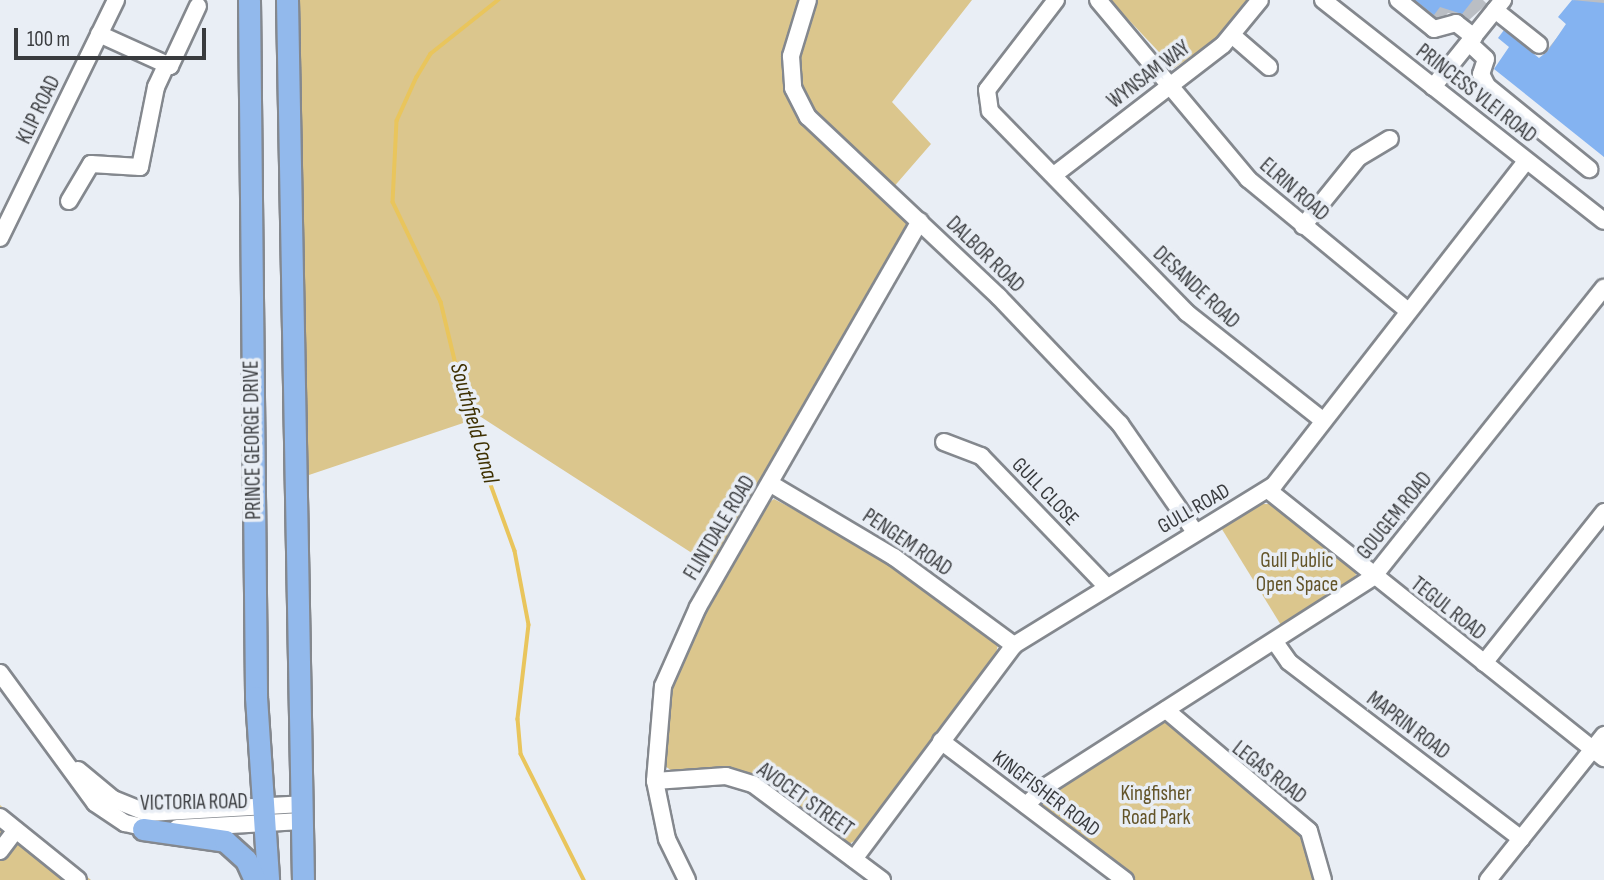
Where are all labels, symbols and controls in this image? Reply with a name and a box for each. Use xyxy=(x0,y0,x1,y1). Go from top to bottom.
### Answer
scale bar xyxy=(18,14,210,58)
text: 100 m xyxy=(27,27,70,52)
street label: WYNSAM WAY xyxy=(1103,36,1195,114)
street label: PRINCESS VLEI ROAD xyxy=(1411,39,1541,149)
street label: KLIP ROAD xyxy=(12,72,66,148)
street label: ELRIN ROAD xyxy=(1254,153,1334,227)
street label: DALBOR ROAD xyxy=(941,212,1029,298)
street label: DESANDE ROAD xyxy=(1148,242,1244,334)
street label: PRINCE GEORGE DRIVE xyxy=(239,360,267,520)
water label: Southfield Canal xyxy=(444,360,504,486)
street label: GULL CLOSE xyxy=(1006,453,1084,531)
street label: GOUGEM ROAD xyxy=(1352,467,1438,565)
street label: FLINTDALE ROAD xyxy=(679,471,761,585)
street label: GULL ROAD xyxy=(1154,478,1234,540)
street label: PENGEM ROAD xyxy=(858,504,956,582)
park label: Gull Public Open Space xyxy=(1256,548,1338,598)
street label: TEGUL ROAD xyxy=(1406,572,1490,646)
street label: MAPRIN ROAD xyxy=(1362,687,1454,765)
street label: LEGAS ROAD xyxy=(1227,736,1311,810)
street label: KINGFISHER ROAD xyxy=(987,745,1105,843)
street label: AVOCET STREET xyxy=(752,758,858,842)
park label: Kingfisher Road Park xyxy=(1120,781,1192,831)
street label: VICTORIA ROAD xyxy=(140,789,248,817)

